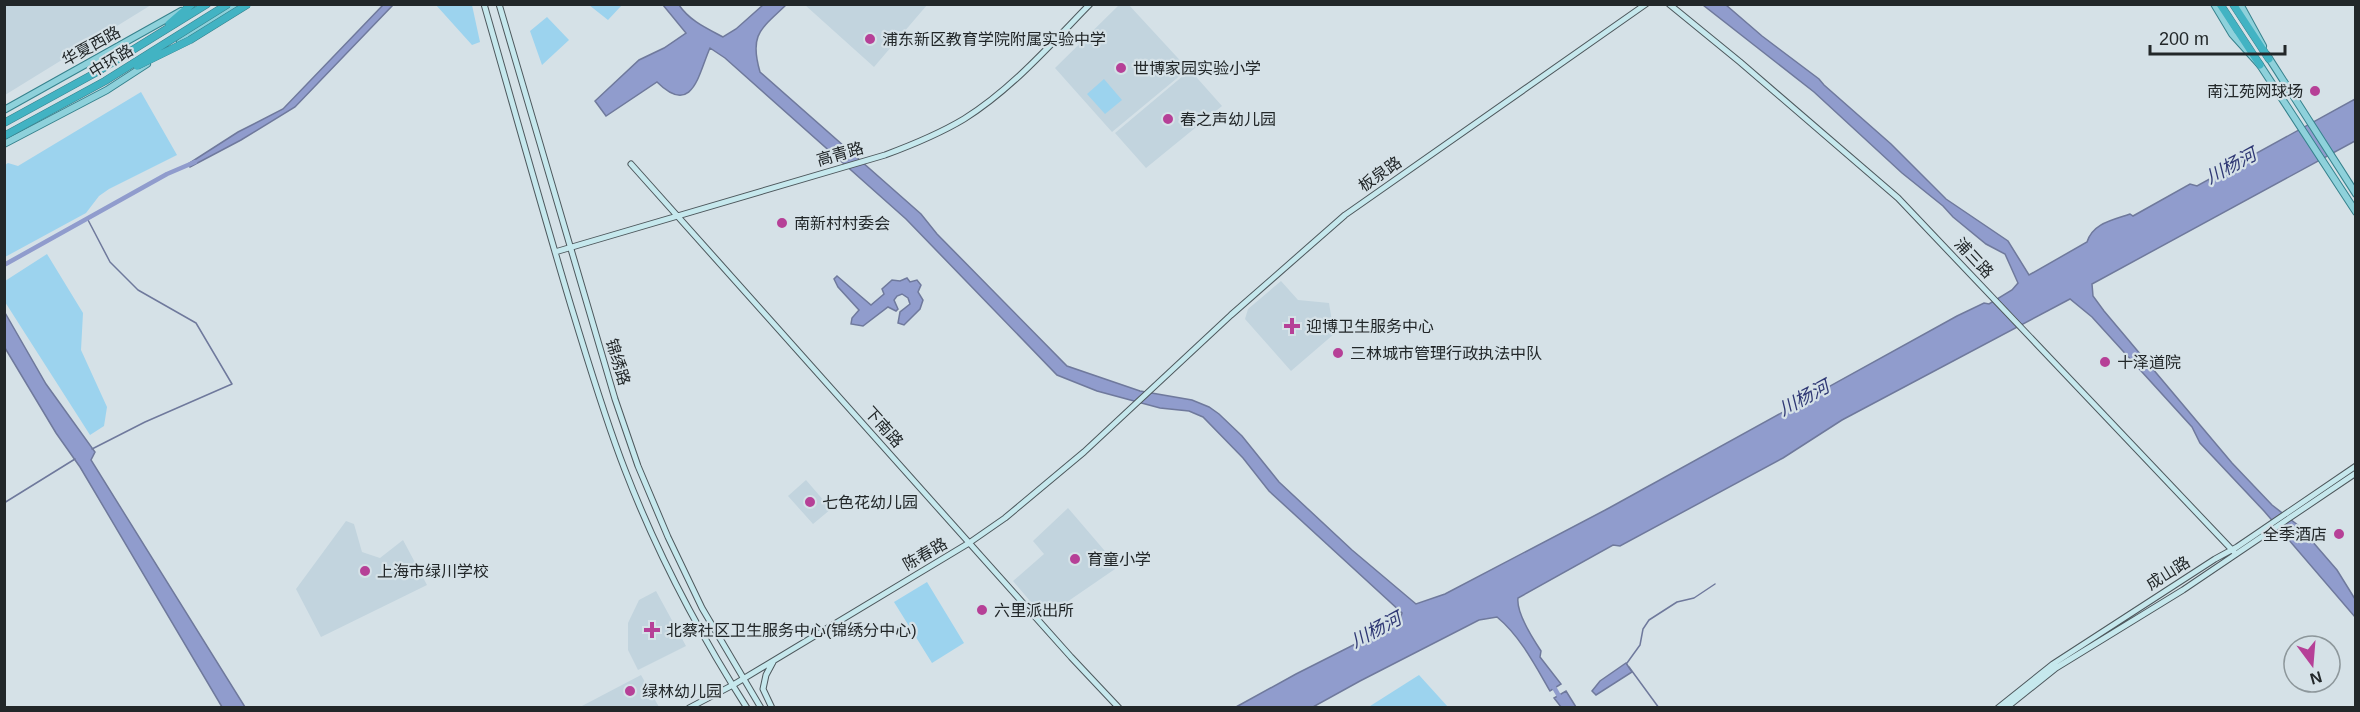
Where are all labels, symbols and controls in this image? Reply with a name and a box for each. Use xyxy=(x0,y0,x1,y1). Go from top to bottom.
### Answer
scale bar xyxy=(2150,18,2285,56)
street label: 华夏西路 xyxy=(59,23,123,69)
text: 200 m xyxy=(2159,29,2209,49)
place label: 浦东新区教育学院附属实验中学 xyxy=(882,31,1106,48)
marker: 浦东新区教育学院附属实验中学 xyxy=(863,32,877,46)
street label: 中环路 xyxy=(86,41,136,81)
place label: 世博家园实验小学 xyxy=(1133,60,1261,77)
marker: 世博家园实验小学 xyxy=(1114,61,1128,75)
place label: 南江苑网球场 xyxy=(2207,83,2303,100)
marker: 南江苑网球场 xyxy=(2308,84,2322,98)
place label: 春之声幼儿园 xyxy=(1180,111,1276,128)
marker: 春之声幼儿园 xyxy=(1161,112,1175,126)
street label: 高青路 xyxy=(815,139,865,169)
water label: 川杨河 xyxy=(2202,143,2262,188)
street label: 板泉路 xyxy=(1355,153,1405,195)
place label: 南新村村委会 xyxy=(794,215,890,232)
marker: 南新村村委会 xyxy=(775,216,789,230)
street label: 浦三路 xyxy=(1951,235,1997,281)
marker: 迎博卫生服务中心 xyxy=(1283,317,1301,335)
place label: 迎博卫生服务中心 xyxy=(1306,318,1434,335)
street label: 锦绣路 xyxy=(603,337,633,387)
place label: 三林城市管理行政执法中队 xyxy=(1350,345,1542,362)
marker: 三林城市管理行政执法中队 xyxy=(1331,346,1345,360)
place label: 十泽道院 xyxy=(2117,354,2181,371)
marker: 十泽道院 xyxy=(2098,355,2112,369)
water label: 川杨河 xyxy=(1775,375,1835,420)
street label: 下南路 xyxy=(862,403,906,451)
place label: 七色花幼儿园 xyxy=(822,494,918,511)
marker: 七色花幼儿园 xyxy=(803,495,817,509)
place label: 全季酒店 xyxy=(2263,526,2327,543)
marker: 全季酒店 xyxy=(2332,527,2346,541)
street label: 陈春路 xyxy=(900,535,950,573)
place label: 育童小学 xyxy=(1087,551,1151,568)
marker: 育童小学 xyxy=(1068,552,1082,566)
street label: 成山路 xyxy=(2143,553,2193,593)
place label: 上海市绿川学校 xyxy=(377,563,489,580)
marker: 上海市绿川学校 xyxy=(358,564,372,578)
place label: 六里派出所 xyxy=(994,602,1074,619)
marker: 六里派出所 xyxy=(975,603,989,617)
water label: 川杨河 xyxy=(1347,607,1407,652)
marker: 北蔡社区卫生服务中心(锦绣分中心) xyxy=(643,621,661,639)
place label: 北蔡社区卫生服务中心(锦绣分中心) xyxy=(666,622,917,639)
north arrow xyxy=(2282,634,2342,694)
text: N xyxy=(2308,668,2324,688)
place label: 绿林幼儿园 xyxy=(642,683,722,700)
marker: 绿林幼儿园 xyxy=(623,684,637,698)

